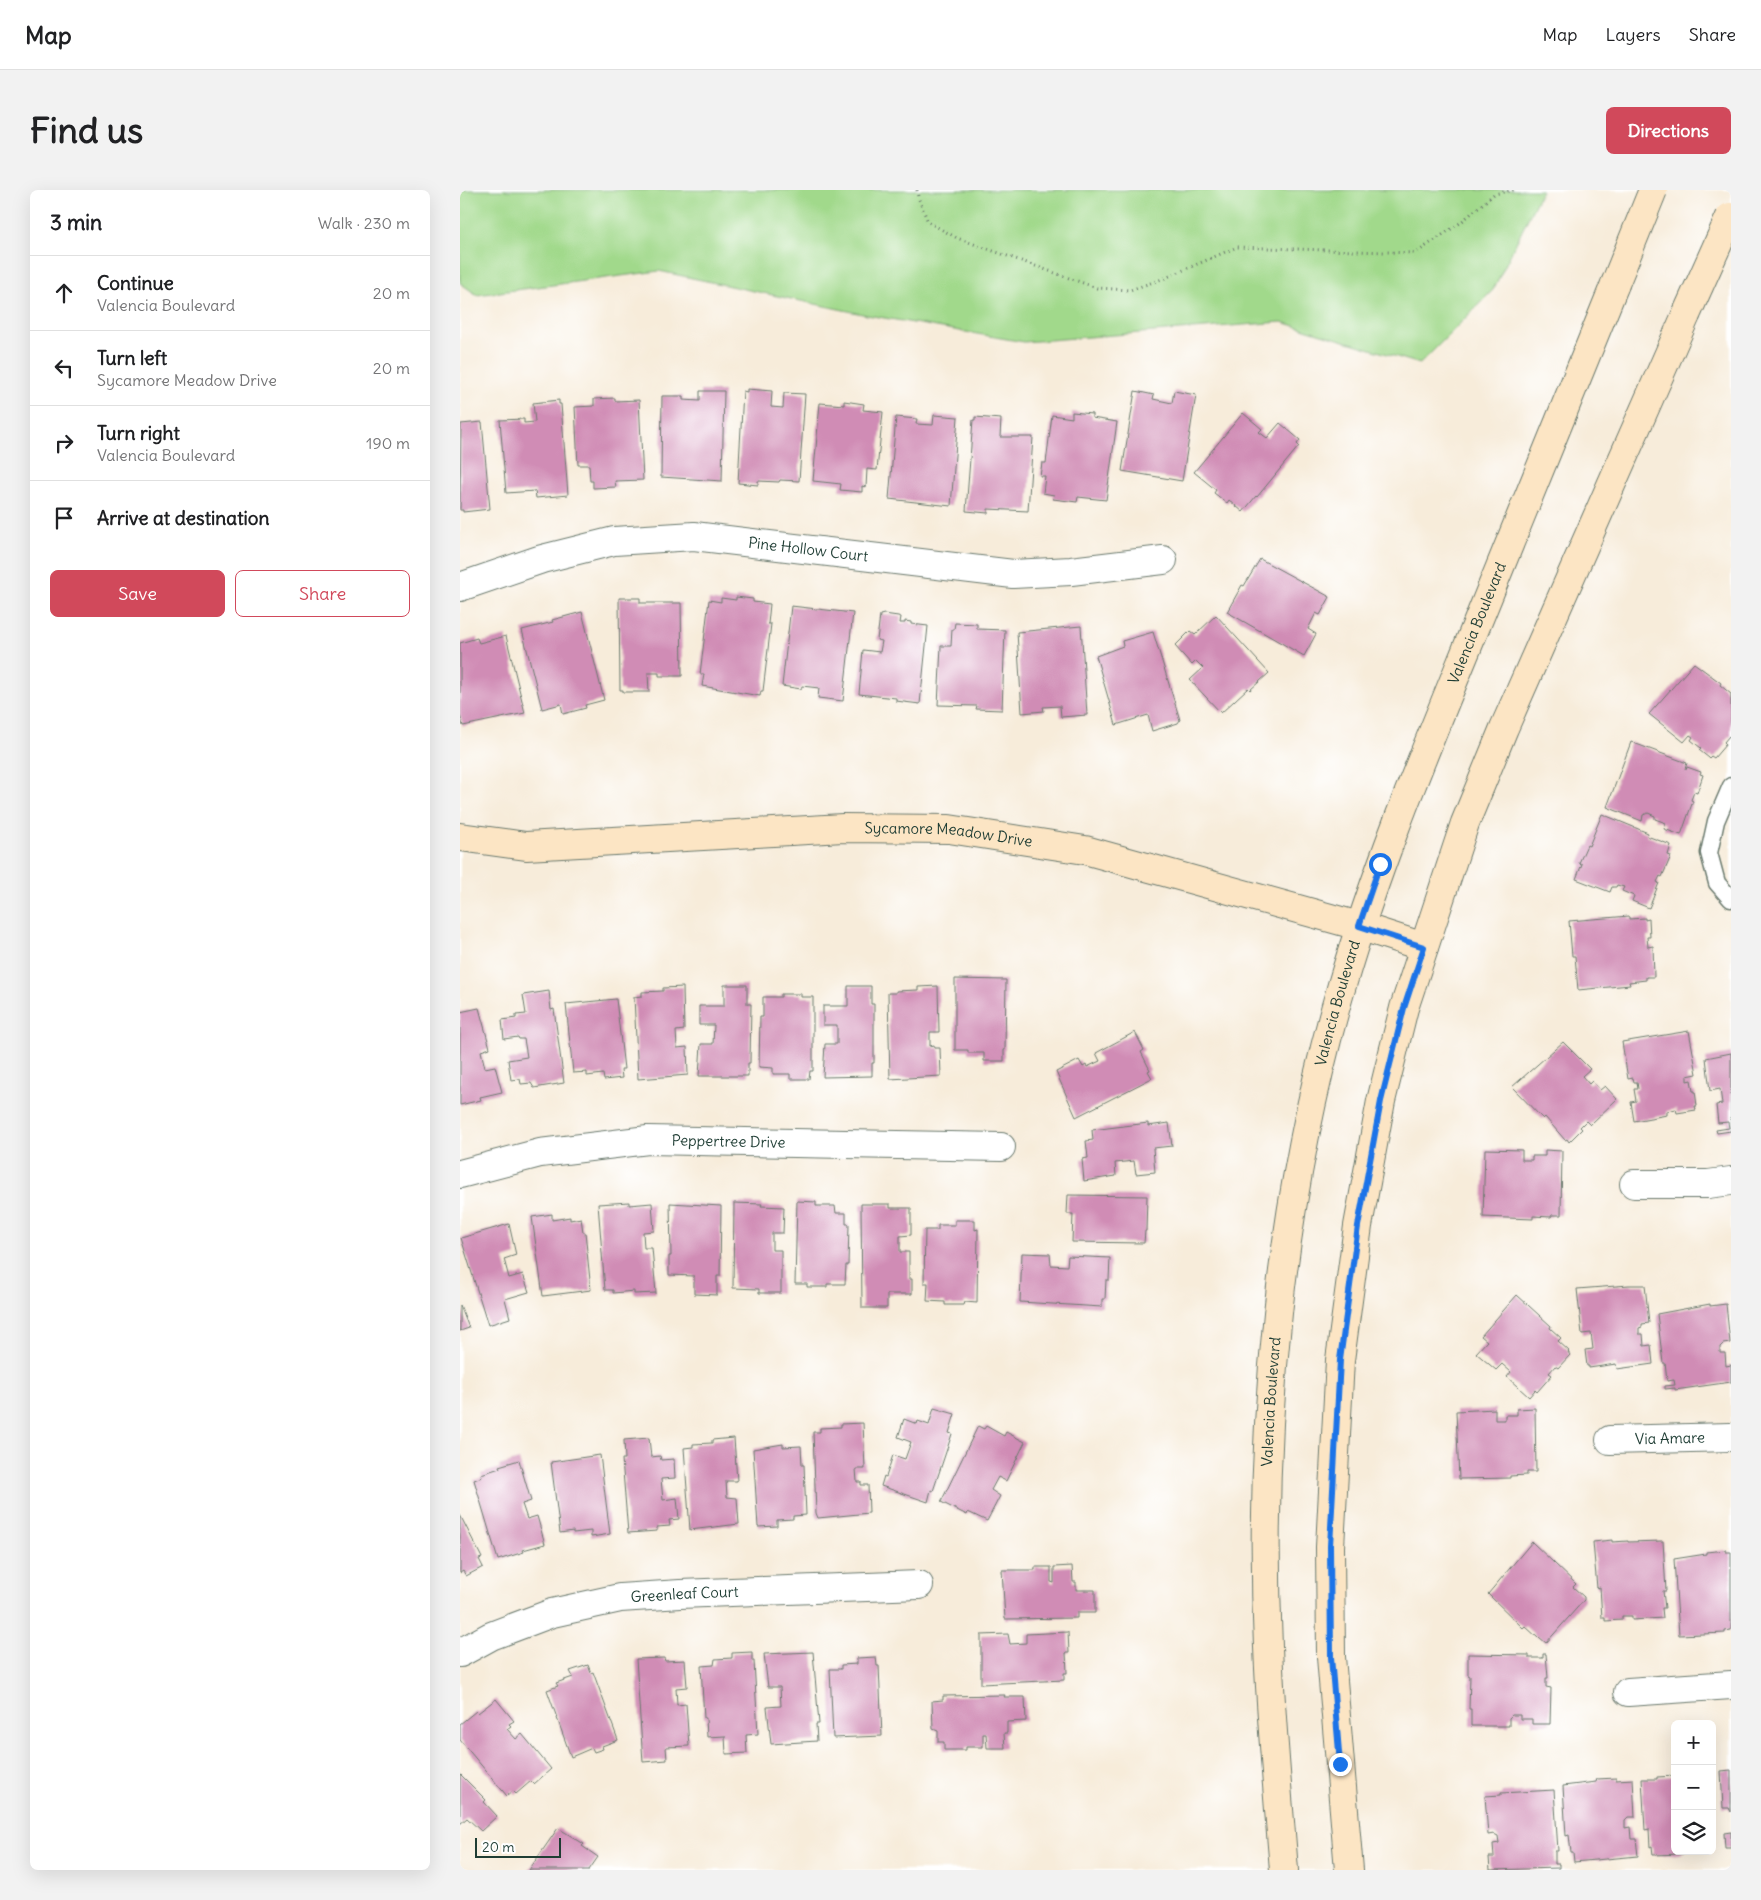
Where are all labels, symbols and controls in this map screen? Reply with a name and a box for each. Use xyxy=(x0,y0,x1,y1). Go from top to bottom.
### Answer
text: Map xyxy=(25,20,72,50)
text: Map xyxy=(1542,23,1577,46)
text: Layers xyxy=(1605,23,1661,46)
text: Share xyxy=(1689,23,1736,46)
button: Directions xyxy=(1606,107,1731,154)
text: Find us xyxy=(30,108,143,152)
text: 3 min xyxy=(50,209,102,236)
text: Walk · 230 m xyxy=(318,213,410,233)
text: Continue xyxy=(97,271,174,295)
icon: ahead xyxy=(50,279,78,307)
text: 20 m xyxy=(373,283,410,303)
text: Valencia Boulevard xyxy=(97,295,235,315)
text: Turn left xyxy=(97,346,167,370)
icon: left xyxy=(50,354,78,382)
text: 20 m xyxy=(373,358,410,378)
text: Sycamore Meadow Drive xyxy=(97,370,277,390)
text: Turn right xyxy=(97,421,180,445)
icon: right xyxy=(50,429,78,457)
text: 190 m xyxy=(366,433,410,453)
text: Valencia Boulevard xyxy=(97,445,235,465)
icon: arrive xyxy=(50,504,78,532)
text: Arrive at destination xyxy=(97,506,270,530)
street label: Pine Hollow Court xyxy=(747,533,869,566)
street label: Valencia Boulevard xyxy=(1443,559,1510,687)
button: Save xyxy=(50,570,225,617)
button: Share xyxy=(235,570,410,617)
street label: Sycamore Meadow Drive xyxy=(864,818,1034,851)
route start xyxy=(1369,853,1392,876)
street label: Valencia Boulevard xyxy=(1311,938,1364,1068)
street label: Peppertree Drive xyxy=(671,1130,786,1152)
street label: Valencia Boulevard xyxy=(1257,1336,1285,1467)
street label: Via Amare xyxy=(1635,1428,1705,1448)
street label: Greenleaf Court xyxy=(630,1582,739,1606)
map controls xyxy=(1671,1720,1716,1855)
button: + xyxy=(1671,1720,1716,1765)
route end xyxy=(1329,1753,1352,1776)
button: − xyxy=(1671,1765,1716,1810)
button: layers xyxy=(1671,1810,1716,1855)
scale bar xyxy=(475,1835,561,1858)
text: 20 m xyxy=(482,1838,515,1856)

